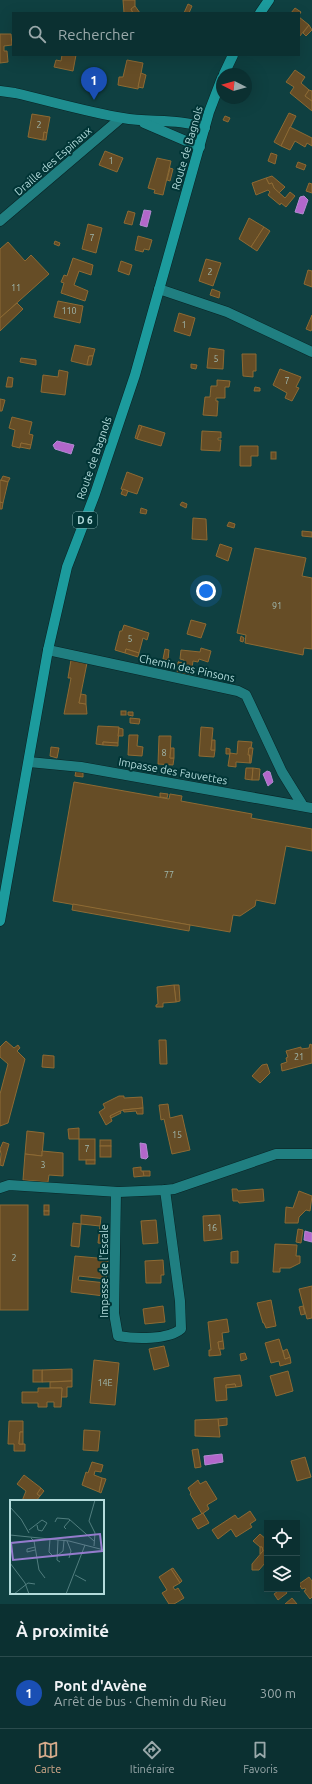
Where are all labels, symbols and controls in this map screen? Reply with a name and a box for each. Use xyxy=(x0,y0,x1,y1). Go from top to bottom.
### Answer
search box xyxy=(12,12,300,56)
icon: search xyxy=(26,23,48,45)
text: Rechercher xyxy=(58,26,135,43)
pin: 1 xyxy=(81,67,107,100)
north arrow xyxy=(216,68,252,104)
street label: Route de Bagnols xyxy=(169,104,205,191)
house number: 2 xyxy=(36,120,42,130)
street label: Draille des Espinaux xyxy=(12,124,94,198)
house number: 1 xyxy=(108,156,114,166)
house number: 7 xyxy=(89,233,95,243)
house number: 2 xyxy=(207,267,213,277)
house number: 11 xyxy=(11,283,21,293)
house number: 110 xyxy=(61,306,77,316)
house number: 1 xyxy=(181,320,187,330)
house number: 5 xyxy=(213,354,219,364)
house number: 7 xyxy=(284,376,290,386)
street label: Route de Bagnols xyxy=(74,415,114,501)
road number: D 6 xyxy=(73,512,97,528)
your location xyxy=(196,581,216,601)
house number: 91 xyxy=(272,601,282,611)
house number: 5 xyxy=(127,634,133,644)
street label: Chemin des Pinsons xyxy=(138,652,236,684)
house number: 8 xyxy=(161,748,167,758)
street label: Impasse des Fauvettes xyxy=(118,755,229,787)
house number: 77 xyxy=(164,870,174,880)
house number: 21 xyxy=(294,1052,304,1062)
house number: 15 xyxy=(172,1130,182,1140)
house number: 7 xyxy=(84,1144,90,1154)
house number: 3 xyxy=(40,1160,46,1170)
house number: 16 xyxy=(207,1223,217,1233)
street label: Impasse de l'Escale xyxy=(98,1224,110,1318)
house number: 2 xyxy=(11,1253,17,1263)
house number: 14E xyxy=(97,1378,113,1388)
inset map xyxy=(10,1500,104,1594)
map controls xyxy=(264,1520,300,1592)
button: locate xyxy=(264,1520,300,1556)
button: layers xyxy=(264,1556,300,1592)
text: À proximité xyxy=(16,1621,109,1640)
text: Pont d'Avène xyxy=(54,1677,147,1694)
text: 1 xyxy=(25,1686,33,1700)
text: 300 m xyxy=(260,1686,296,1700)
text: Arrêt de bus · Chemin du Rieu xyxy=(54,1694,226,1708)
tab: Carte xyxy=(34,1739,61,1775)
tab: Itinéraire xyxy=(130,1739,175,1775)
tab: Favoris xyxy=(243,1739,278,1775)

